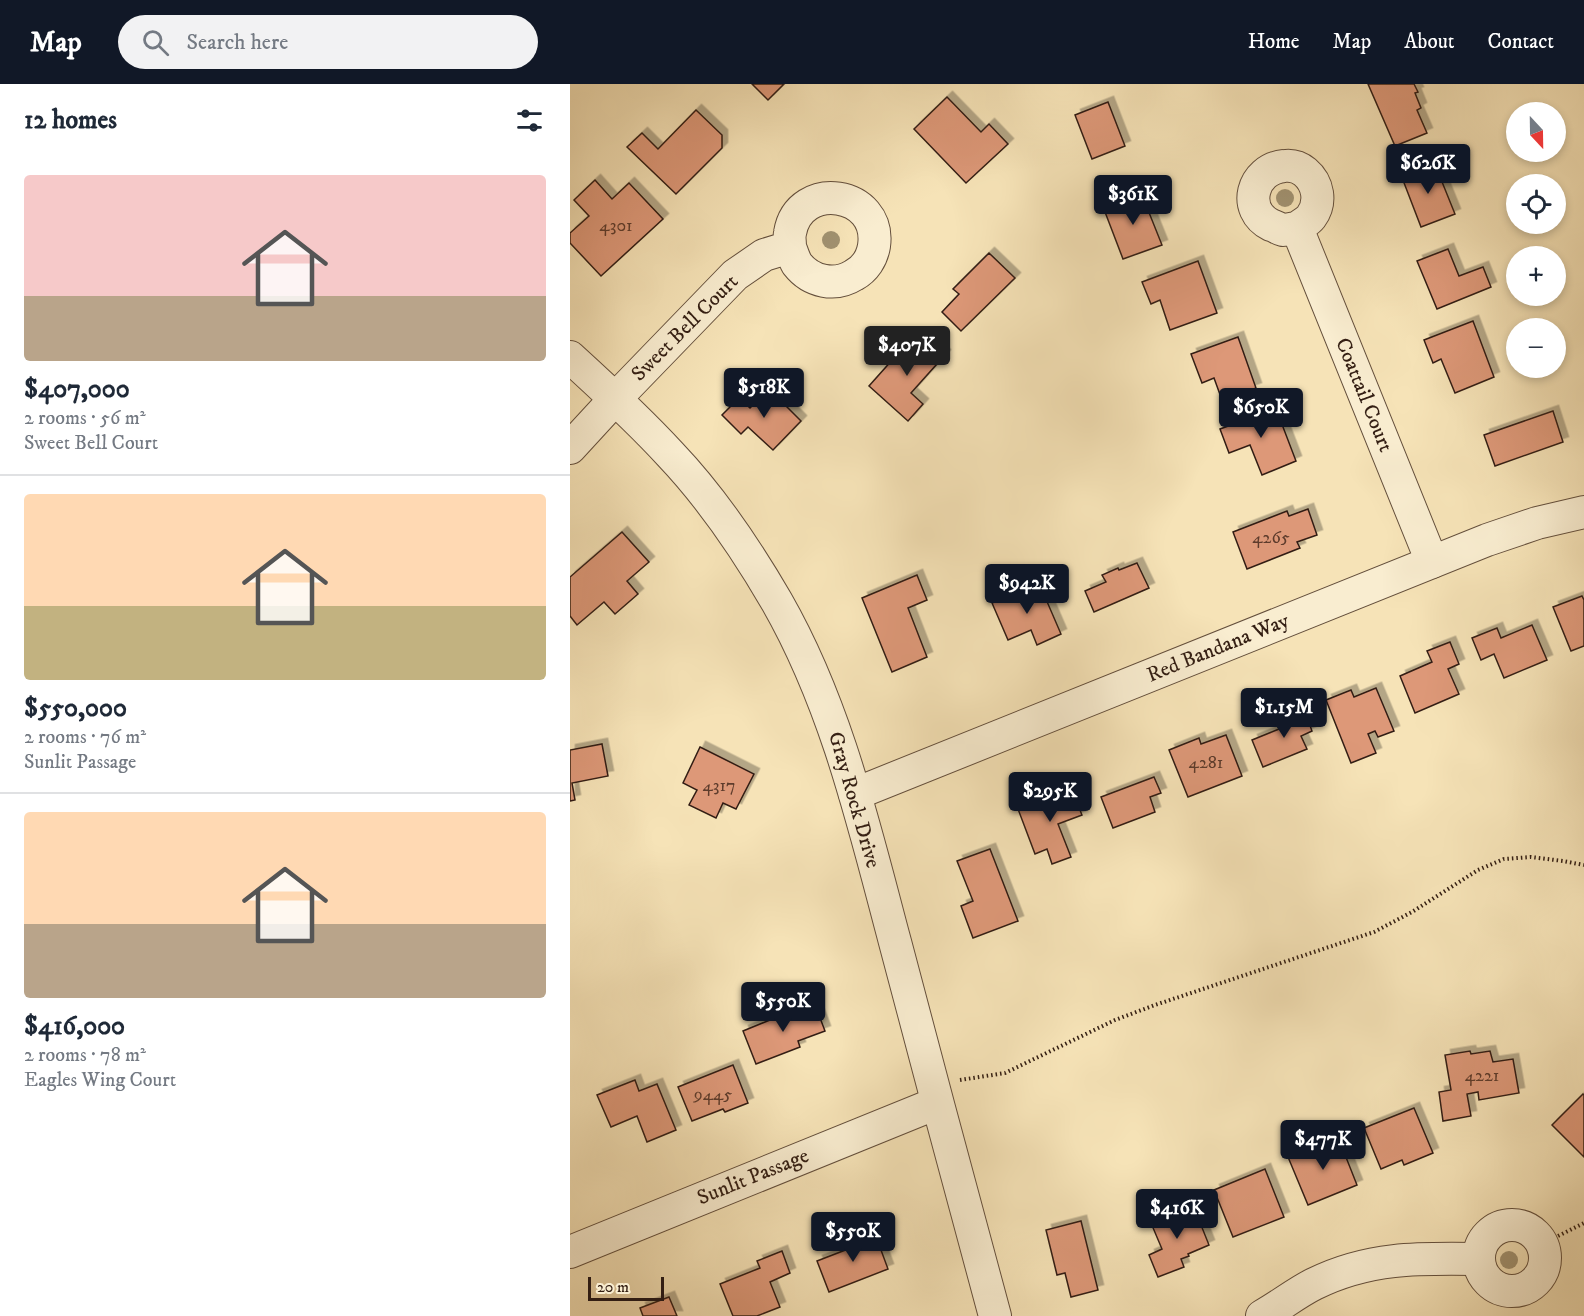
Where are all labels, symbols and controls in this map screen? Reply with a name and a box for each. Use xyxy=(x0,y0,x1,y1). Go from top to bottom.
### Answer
search box xyxy=(118,15,538,69)
text: Map xyxy=(30,25,82,60)
icon: search xyxy=(139,26,172,59)
text: Search here xyxy=(187,29,288,56)
text: Home xyxy=(1248,29,1300,55)
text: Map xyxy=(1333,29,1371,55)
text: About xyxy=(1404,29,1455,55)
text: Contact xyxy=(1488,29,1554,55)
north arrow xyxy=(1506,102,1566,162)
map controls xyxy=(1506,102,1566,378)
text: 12 homes xyxy=(24,104,117,137)
icon: filters xyxy=(513,104,546,137)
pin: $626K xyxy=(1386,144,1470,195)
text: $626K xyxy=(1400,151,1456,176)
button: locate xyxy=(1506,174,1566,234)
pin: $361K xyxy=(1091,175,1175,226)
text: $361K xyxy=(1108,182,1158,207)
icon: home xyxy=(231,214,339,322)
house number: 4301 xyxy=(599,215,633,237)
button: + xyxy=(1506,246,1566,306)
street label: Sweet Bell Court xyxy=(626,269,744,387)
button: − xyxy=(1506,318,1566,378)
pin: $407K xyxy=(865,326,949,377)
text: $407K xyxy=(878,333,936,358)
street label: Coattail Court xyxy=(1329,334,1399,456)
pin: $518K xyxy=(722,368,806,419)
text: $407,000 xyxy=(24,373,130,406)
text: $518K xyxy=(738,375,790,400)
pin: $650K xyxy=(1219,388,1303,439)
text: $650K xyxy=(1233,395,1289,420)
text: 2 rooms · 56 m² xyxy=(24,406,146,431)
text: Sweet Bell Court xyxy=(24,431,158,456)
house number: 4265 xyxy=(1252,527,1290,549)
icon: home xyxy=(231,533,339,641)
pin: $942K xyxy=(985,564,1069,615)
text: $942K xyxy=(999,571,1055,596)
street label: Red Bandana Way xyxy=(1143,607,1294,688)
pin: $1.15M xyxy=(1235,688,1333,739)
text: $550,000 xyxy=(24,692,127,725)
text: $1.15M xyxy=(1255,695,1313,720)
text: 2 rooms · 76 m² xyxy=(24,725,146,750)
street label: Gray Rock Drive xyxy=(822,729,886,871)
text: Sunlit Passage xyxy=(24,750,136,775)
house number: 4281 xyxy=(1189,752,1223,774)
pin: $295K xyxy=(1008,772,1092,823)
house number: 4317 xyxy=(702,775,736,797)
text: $295K xyxy=(1023,779,1077,804)
icon: home xyxy=(231,851,339,959)
pin: $550K xyxy=(741,982,825,1033)
text: $550K xyxy=(755,989,811,1014)
text: $416,000 xyxy=(24,1010,125,1043)
text: 2 rooms · 78 m² xyxy=(24,1043,146,1068)
house number: 4221 xyxy=(1465,1065,1499,1087)
text: Eagles Wing Court xyxy=(24,1068,176,1093)
house number: 9445 xyxy=(693,1084,732,1106)
pin: $477K xyxy=(1281,1120,1365,1171)
text: $477K xyxy=(1295,1127,1351,1152)
street label: Sunlit Passage xyxy=(693,1143,813,1211)
pin: $416K xyxy=(1135,1189,1219,1240)
text: $416K xyxy=(1150,1196,1204,1221)
pin: $550K xyxy=(811,1212,895,1263)
text: $550K xyxy=(825,1219,881,1244)
scale bar xyxy=(588,1274,664,1302)
text: 20 m xyxy=(597,1277,629,1297)

